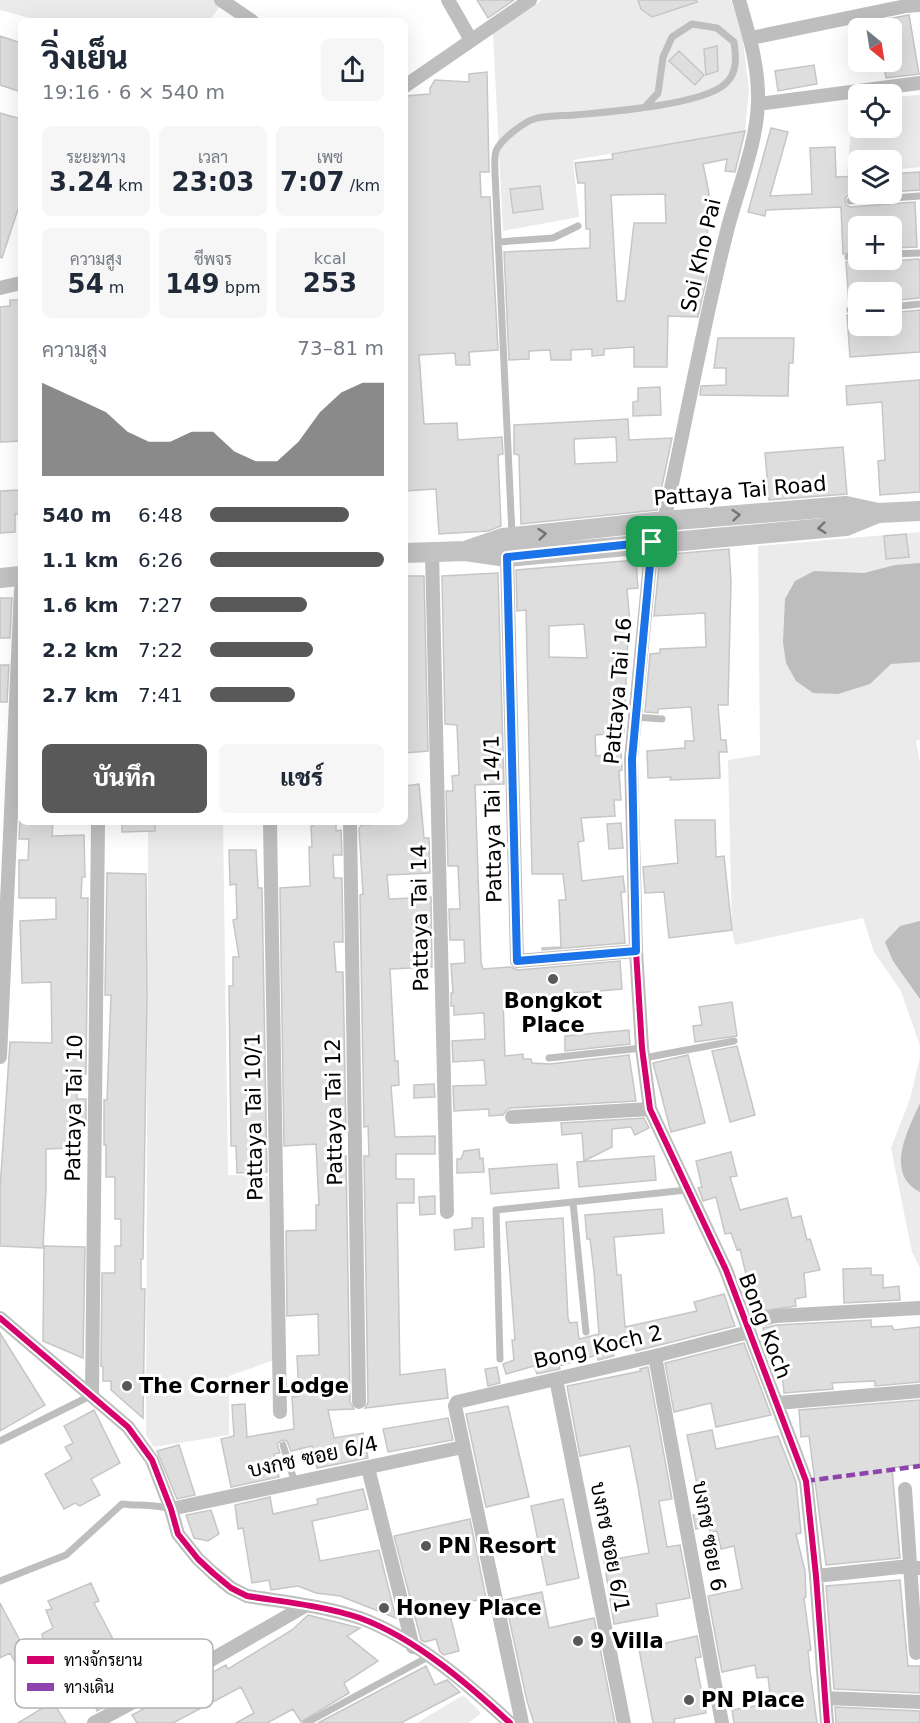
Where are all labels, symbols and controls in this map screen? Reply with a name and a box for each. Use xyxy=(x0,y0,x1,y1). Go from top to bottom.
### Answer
north arrow xyxy=(848,18,902,72)
map controls xyxy=(848,18,902,336)
text: วิ่งเย็น xyxy=(42,38,128,77)
button: share xyxy=(321,38,384,101)
text: 19:16 · 6 × 540 m xyxy=(42,80,225,104)
button: locate xyxy=(848,84,902,138)
text: ระยะทาง xyxy=(66,148,126,167)
text: เวลา xyxy=(198,148,228,167)
text: เพซ xyxy=(317,148,343,167)
button: layers xyxy=(848,150,902,204)
text: 3.24 xyxy=(49,167,113,197)
text: 23:03 xyxy=(172,167,254,197)
text: 7:07 xyxy=(280,167,345,197)
text: km xyxy=(113,176,143,195)
text: /km xyxy=(345,176,380,195)
street label: Soi Kho Pai xyxy=(676,196,726,314)
button: + xyxy=(848,216,902,270)
text: kcal xyxy=(314,249,346,268)
text: ความสูง xyxy=(70,250,122,269)
text: ชีพจร xyxy=(194,250,232,269)
text: 253 xyxy=(303,268,357,298)
text: 54 xyxy=(68,269,104,299)
text: 149 xyxy=(165,269,220,299)
text: m xyxy=(104,278,124,297)
text: bpm xyxy=(220,278,261,297)
button: − xyxy=(848,282,902,336)
text: 73–81 m xyxy=(297,336,384,360)
text: ความสูง xyxy=(42,338,107,362)
street label: Pattaya Tai Road xyxy=(653,471,827,511)
text: 540 m xyxy=(42,503,112,527)
text: 6:48 xyxy=(138,503,183,527)
one-way arrow xyxy=(732,509,741,522)
pin xyxy=(626,516,677,567)
one-way arrow xyxy=(817,521,826,534)
icon: arrive xyxy=(635,525,668,558)
one-way arrow xyxy=(538,528,547,541)
text: 1.1 km xyxy=(42,548,119,572)
text: 6:26 xyxy=(138,548,183,572)
text: 1.6 km xyxy=(42,593,119,617)
text: 7:27 xyxy=(138,593,183,617)
street label: Pattaya Tai 16 xyxy=(600,617,636,765)
text: 2.2 km xyxy=(42,638,119,662)
text: 7:22 xyxy=(138,638,183,662)
text: 2.7 km xyxy=(42,683,119,707)
text: 7:41 xyxy=(138,683,183,707)
street label: Pattaya Tai 14/1 xyxy=(480,735,506,903)
button: บันทึก xyxy=(42,744,207,813)
button: แชร์ xyxy=(219,744,384,813)
street label: Pattaya Tai 14 xyxy=(407,844,433,992)
marker: Bongkot Place xyxy=(546,972,560,986)
place label: Bongkot Place xyxy=(504,989,602,1037)
street label: Pattaya Tai 10/1 xyxy=(241,1033,267,1201)
street label: Pattaya Tai 10 xyxy=(61,1034,87,1182)
street label: Pattaya Tai 12 xyxy=(321,1038,347,1186)
street label: Bong Koch xyxy=(734,1270,796,1382)
street label: Bong Koch 2 xyxy=(531,1321,665,1373)
place label: The Corner Lodge xyxy=(139,1374,349,1398)
marker: The Corner Lodge xyxy=(120,1379,134,1393)
street label: บงกช ซอย 6/4 xyxy=(246,1432,380,1482)
street label: บงกช ซอย 6 xyxy=(687,1479,731,1593)
street label: บงกช ซอย 6/1 xyxy=(586,1480,634,1614)
place label: PN Resort xyxy=(438,1534,556,1558)
marker: PN Resort xyxy=(419,1539,433,1553)
place label: Honey Place xyxy=(396,1596,542,1620)
marker: Honey Place xyxy=(377,1601,391,1615)
place label: 9 Villa xyxy=(590,1629,664,1653)
marker: 9 Villa xyxy=(571,1634,585,1648)
legend xyxy=(15,1639,213,1708)
text: ทางจักรยาน xyxy=(64,1650,143,1670)
text: ทางเดิน xyxy=(64,1678,114,1697)
place label: PN Place xyxy=(701,1688,805,1712)
marker: PN Place xyxy=(682,1693,696,1707)

